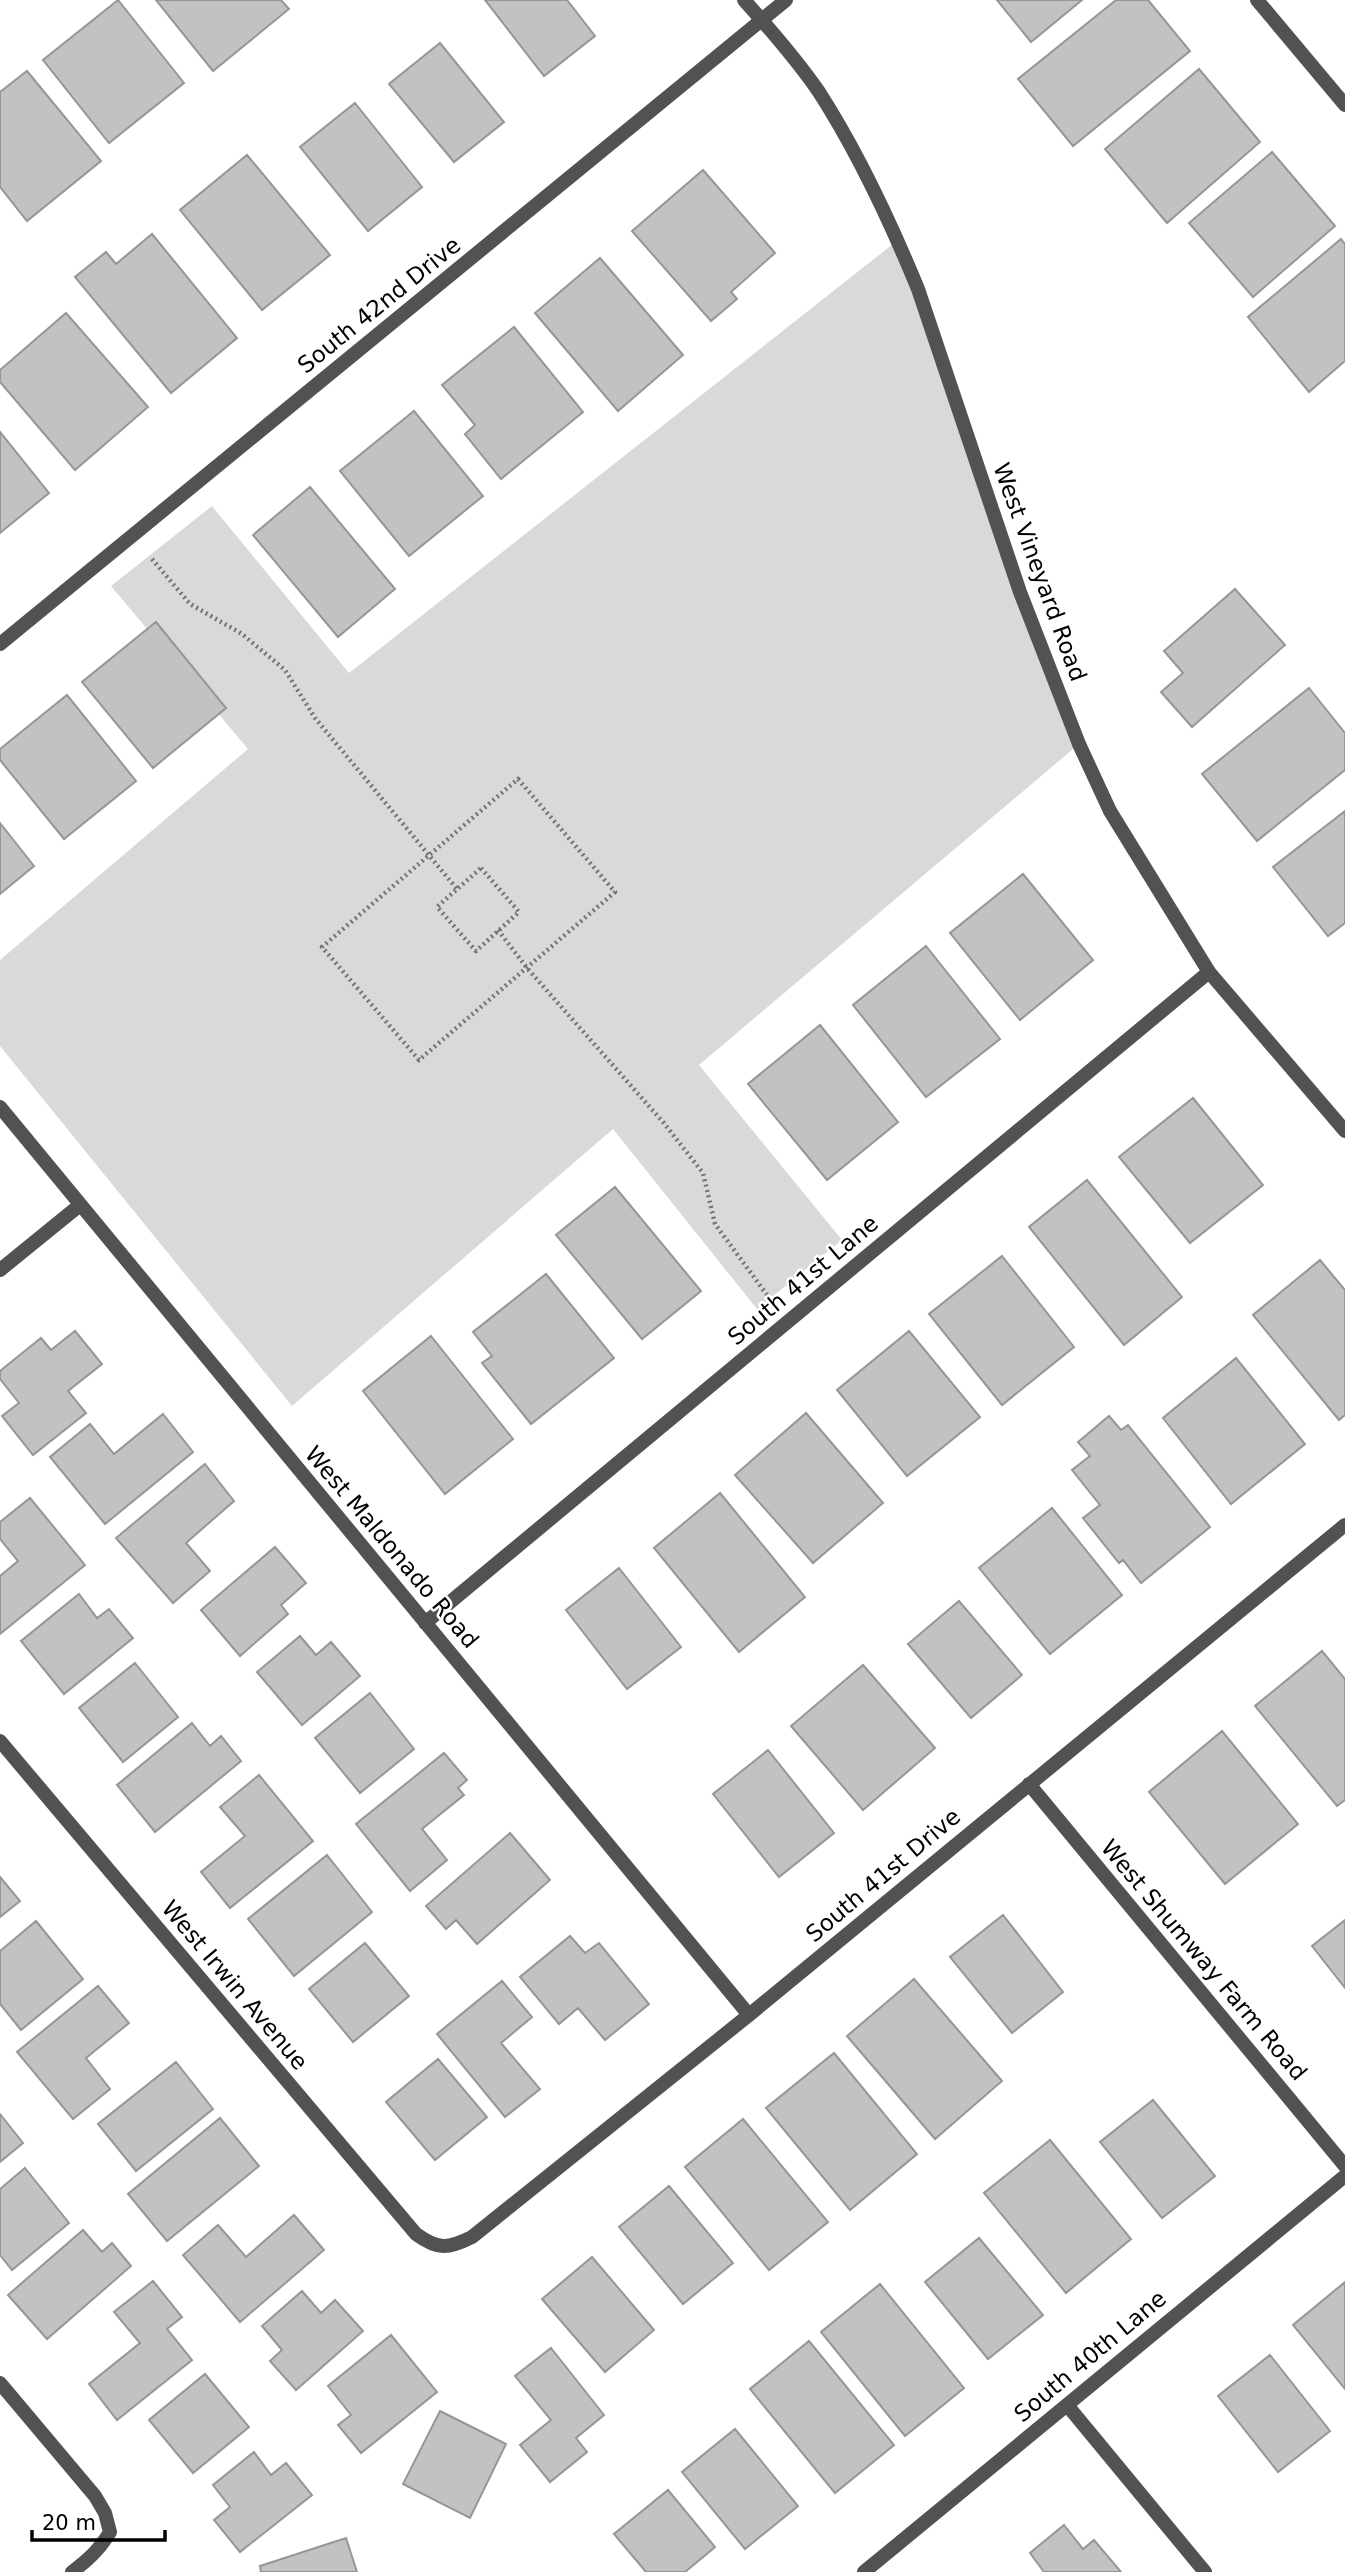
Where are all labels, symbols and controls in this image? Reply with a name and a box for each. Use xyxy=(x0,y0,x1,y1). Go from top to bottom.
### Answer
street label: South 42nd Drive xyxy=(293,232,465,378)
street label: West Vineyard Road xyxy=(988,459,1092,685)
street label: South 41st Lane xyxy=(723,1210,883,1350)
street label: West Maldonado Road xyxy=(300,1441,484,1653)
street label: South 41st Drive xyxy=(801,1803,965,1947)
street label: West Shumway Farm Road xyxy=(1096,1835,1312,2085)
street label: West Irwin Avenue xyxy=(157,1895,313,2075)
street label: South 40th Lane xyxy=(1009,2285,1171,2427)
scale bar xyxy=(32,2498,164,2542)
text: 20 m xyxy=(42,2511,96,2535)

